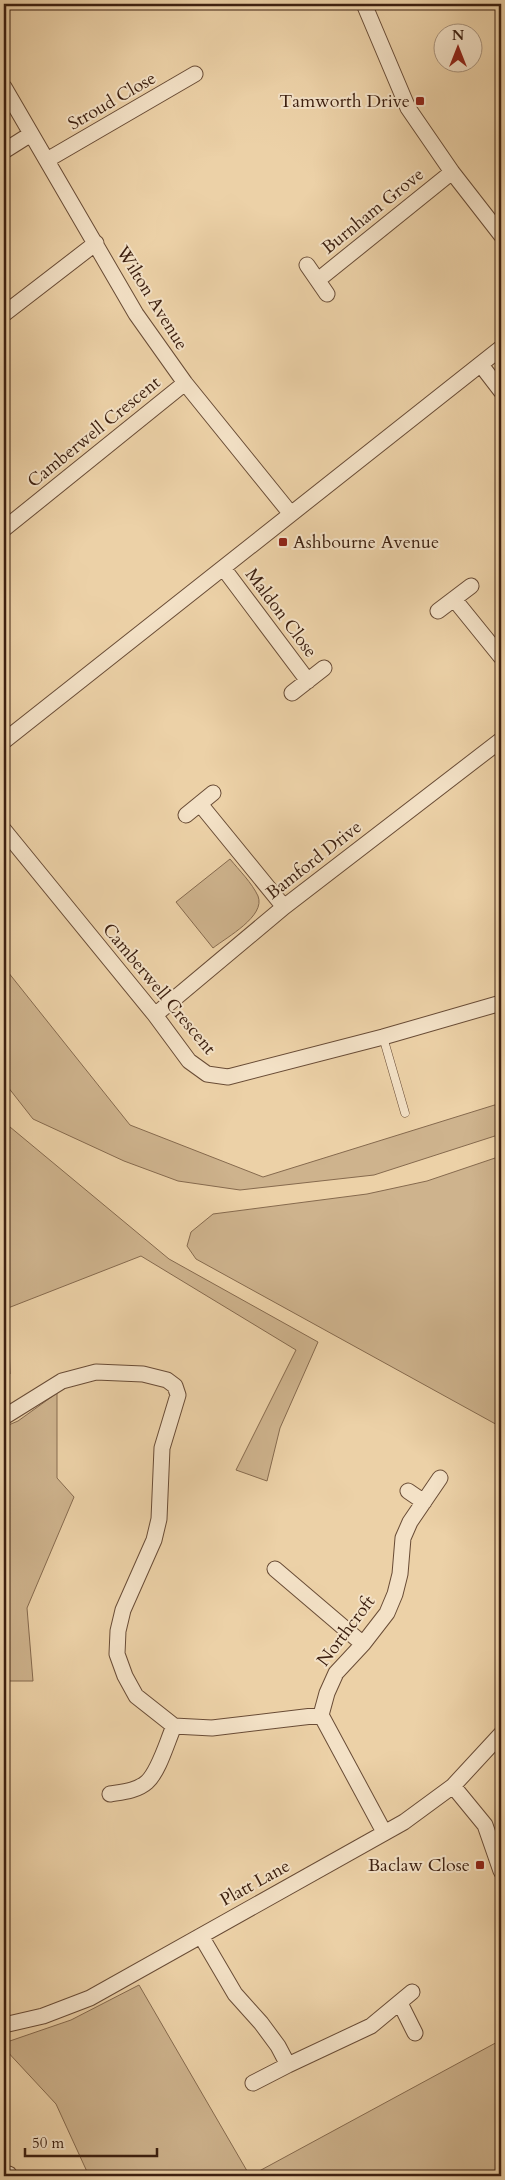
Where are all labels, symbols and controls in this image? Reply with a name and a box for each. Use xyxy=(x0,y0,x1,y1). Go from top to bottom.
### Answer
north arrow xyxy=(432,22,482,72)
text: N xyxy=(452,26,464,45)
street label: Stroud Close xyxy=(64,66,160,136)
place label: Tamworth Drive xyxy=(279,89,410,114)
marker: Tamworth Drive xyxy=(414,95,426,107)
street label: Burnham Grove xyxy=(317,162,429,260)
street label: Wilton Avenue xyxy=(110,240,194,355)
street label: Camberwell Crescent xyxy=(22,370,166,494)
place label: Ashbourne Avenue xyxy=(293,530,439,555)
marker: Ashbourne Avenue xyxy=(277,536,289,548)
street label: Maldon Close xyxy=(239,563,323,663)
street label: Bamford Drive xyxy=(261,815,367,905)
street label: Camberwell Crescent xyxy=(97,918,222,1060)
street label: Northcroft xyxy=(311,1590,381,1672)
place label: Baclaw Close xyxy=(368,1853,470,1878)
street label: Platt Lane xyxy=(216,1854,294,1912)
marker: Baclaw Close xyxy=(474,1859,486,1871)
scale bar xyxy=(25,2125,158,2157)
text: 50 m xyxy=(32,2133,64,2153)

